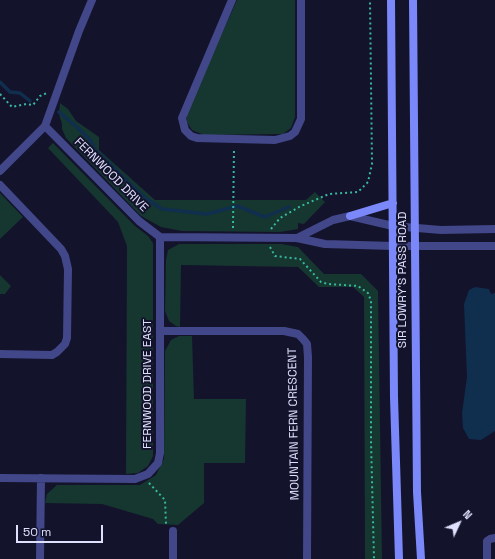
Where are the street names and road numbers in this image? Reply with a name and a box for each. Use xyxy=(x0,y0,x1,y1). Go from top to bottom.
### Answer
street label: FERNWOOD DRIVE xyxy=(71,135,151,215)
street label: SIR LOWRY'S PASS ROAD xyxy=(396,212,410,348)
street label: FERNWOOD DRIVE EAST xyxy=(141,319,155,449)
street label: MOUNTAIN FERN CRESCENT xyxy=(285,347,303,501)

